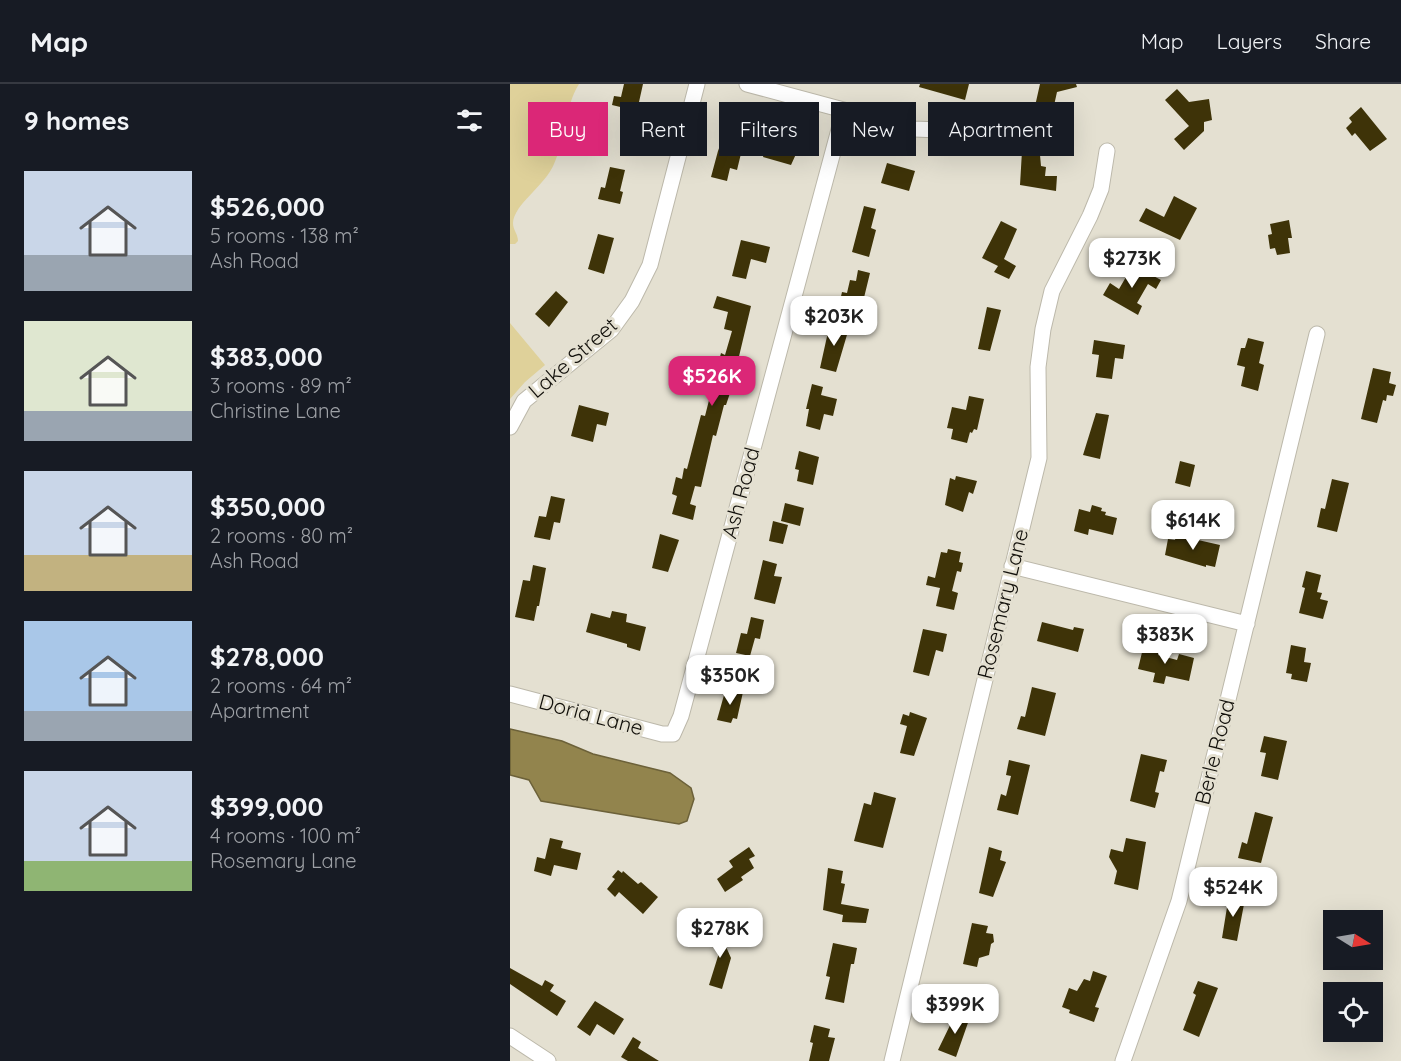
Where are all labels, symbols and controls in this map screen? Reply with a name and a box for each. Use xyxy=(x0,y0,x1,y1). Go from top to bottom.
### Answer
text: Map xyxy=(30,24,88,59)
text: Map xyxy=(1141,28,1184,54)
text: Layers xyxy=(1217,28,1282,54)
text: Share xyxy=(1315,28,1371,54)
chip: Buy xyxy=(528,102,608,156)
chip: Rent xyxy=(620,102,707,156)
chip: Filters xyxy=(719,102,819,156)
chip: New xyxy=(831,102,916,156)
chip: Apartment xyxy=(928,102,1074,156)
text: 9 homes xyxy=(24,104,129,137)
icon: filters xyxy=(453,104,486,137)
text: $526,000 xyxy=(210,190,325,223)
icon: home xyxy=(72,195,144,267)
text: 5 rooms · 138 m² xyxy=(210,223,359,248)
pin: $273K xyxy=(1090,238,1174,289)
text: $273K xyxy=(1103,245,1161,270)
text: Ash Road xyxy=(210,248,299,273)
pin: $203K xyxy=(792,296,876,347)
text: $203K xyxy=(804,303,864,328)
street label: Lake Street xyxy=(522,311,622,403)
text: $383,000 xyxy=(210,340,323,373)
icon: home xyxy=(72,345,144,417)
pin: $526K xyxy=(670,356,754,407)
text: $526K xyxy=(683,363,742,388)
text: 3 rooms · 89 m² xyxy=(210,373,352,398)
text: Christine Lane xyxy=(210,398,341,423)
street label: Ash Road xyxy=(715,444,765,541)
text: $350,000 xyxy=(210,490,325,523)
icon: home xyxy=(72,495,144,567)
pin: $614K xyxy=(1151,500,1235,551)
text: $614K xyxy=(1165,507,1221,532)
text: 2 rooms · 80 m² xyxy=(210,523,353,548)
street label: Rosemary Lane xyxy=(971,526,1033,682)
text: Ash Road xyxy=(210,548,299,573)
pin: $383K xyxy=(1123,614,1207,665)
text: $383K xyxy=(1136,621,1194,646)
text: $278,000 xyxy=(210,640,324,673)
icon: home xyxy=(72,645,144,717)
pin: $350K xyxy=(688,655,772,706)
text: $350K xyxy=(700,662,760,687)
text: 2 rooms · 64 m² xyxy=(210,673,352,698)
street label: Doria Lane xyxy=(536,688,646,740)
street label: Berle Road xyxy=(1188,696,1240,807)
text: Apartment xyxy=(210,698,310,723)
text: $399,000 xyxy=(210,790,324,823)
icon: home xyxy=(72,795,144,867)
text: 4 rooms · 100 m² xyxy=(210,823,361,848)
text: Rosemary Lane xyxy=(210,848,357,873)
pin: $524K xyxy=(1191,867,1275,918)
text: $524K xyxy=(1203,874,1263,899)
pin: $278K xyxy=(678,908,762,959)
north arrow xyxy=(1323,910,1383,970)
map controls xyxy=(1323,910,1383,1042)
text: $278K xyxy=(691,915,749,940)
button: locate xyxy=(1323,982,1383,1042)
pin: $399K xyxy=(913,984,997,1035)
text: $399K xyxy=(926,991,984,1016)

